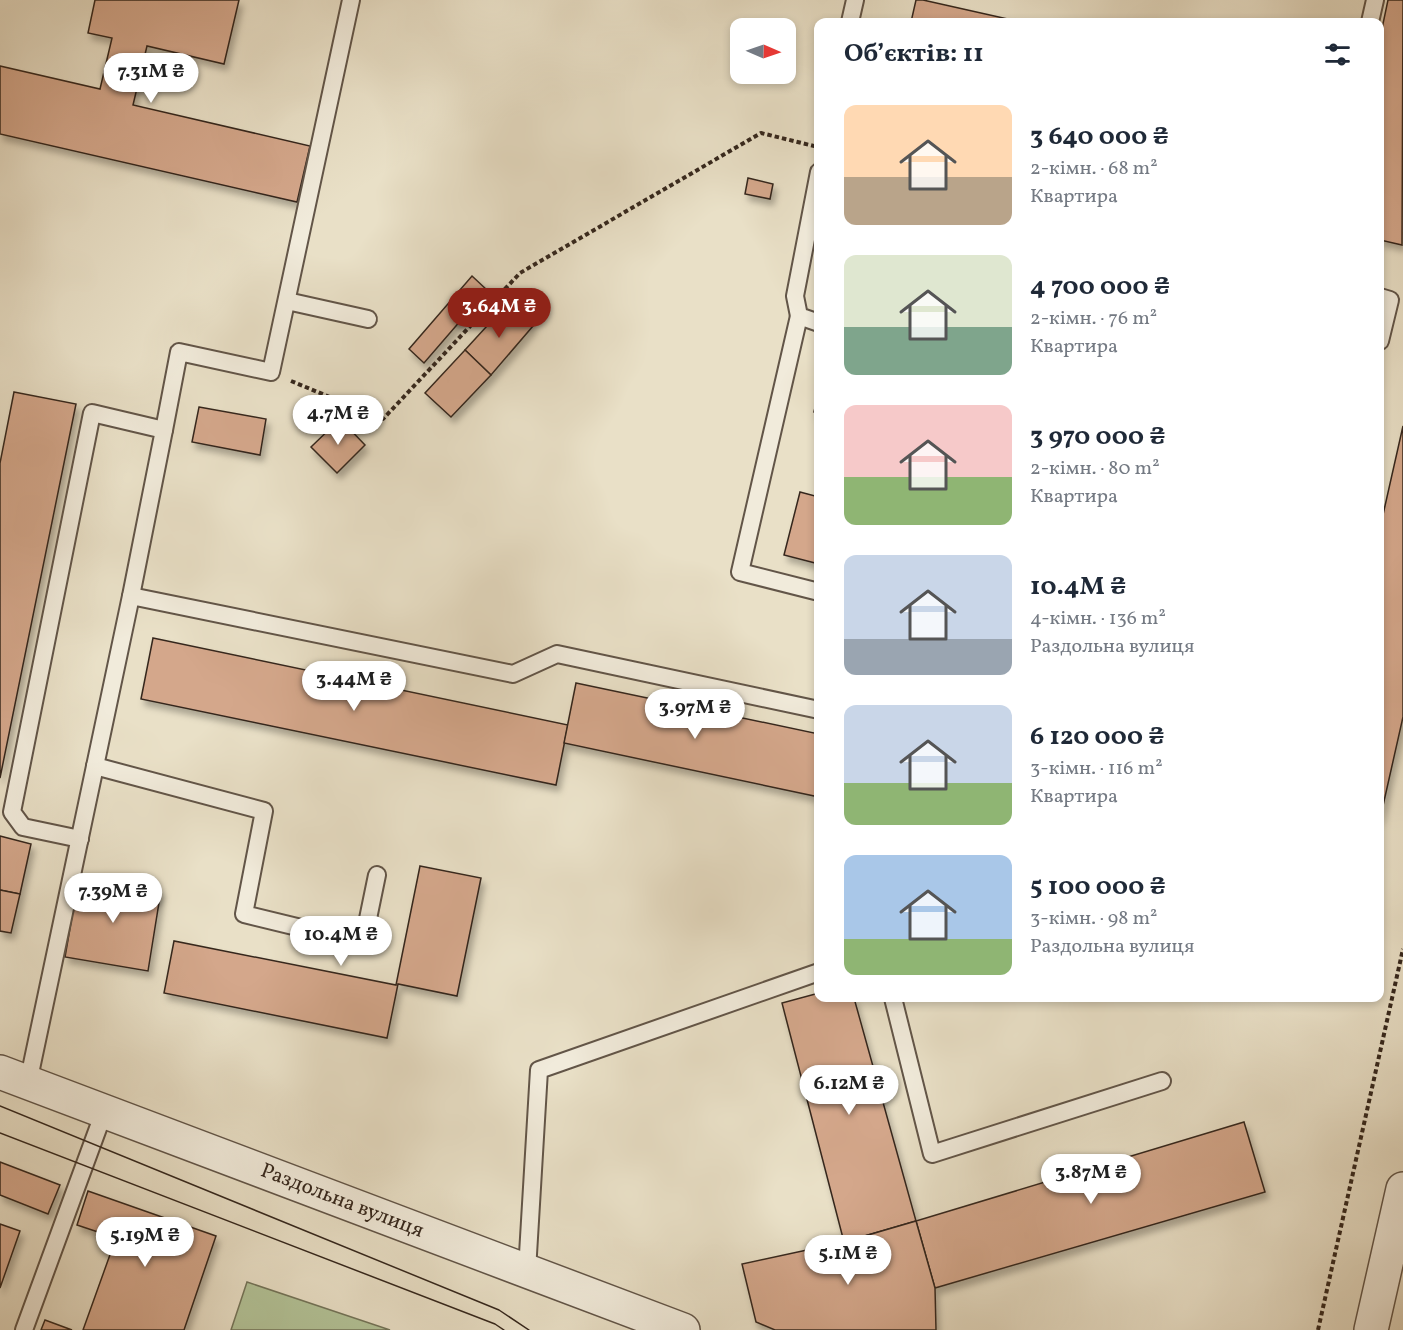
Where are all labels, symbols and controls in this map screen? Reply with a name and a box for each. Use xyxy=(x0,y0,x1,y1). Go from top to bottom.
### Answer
north arrow xyxy=(730,18,796,84)
map controls xyxy=(730,18,796,84)
text: Об’єктів: 11 xyxy=(844,36,984,72)
icon: filters xyxy=(1321,38,1354,71)
pin: 7.31M ₴ xyxy=(96,53,206,104)
text: 7.31M ₴ xyxy=(118,58,184,86)
text: 3 640 000 ₴ xyxy=(1030,119,1169,155)
icon: home xyxy=(892,129,964,201)
text: 2-кімн. · 68 m² xyxy=(1030,155,1158,183)
text: Квартира xyxy=(1030,183,1118,211)
text: 4 700 000 ₴ xyxy=(1030,269,1170,305)
icon: home xyxy=(892,279,964,351)
pin: 3.64M ₴ xyxy=(444,288,554,339)
text: 3.64M ₴ xyxy=(462,293,536,321)
text: 2-кімн. · 76 m² xyxy=(1030,305,1157,333)
text: Квартира xyxy=(1030,333,1118,361)
pin: 4.7M ₴ xyxy=(289,395,387,446)
text: 4.7M ₴ xyxy=(307,400,369,428)
text: 3 970 000 ₴ xyxy=(1030,419,1166,455)
icon: home xyxy=(892,429,964,501)
text: 2-кімн. · 80 m² xyxy=(1030,455,1160,483)
text: Квартира xyxy=(1030,483,1118,511)
text: 10.4M ₴ xyxy=(1030,569,1126,605)
icon: home xyxy=(892,579,964,651)
text: 4-кімн. · 136 m² xyxy=(1030,605,1166,633)
text: Раздольна вулиця xyxy=(1030,633,1194,661)
pin: 3.44M ₴ xyxy=(299,661,409,712)
text: 3.44M ₴ xyxy=(316,666,392,694)
pin: 3.97M ₴ xyxy=(640,689,750,740)
text: 3.97M ₴ xyxy=(659,694,731,722)
text: 6 120 000 ₴ xyxy=(1030,719,1165,755)
icon: home xyxy=(892,729,964,801)
text: 3-кімн. · 116 m² xyxy=(1030,755,1163,783)
text: Квартира xyxy=(1030,783,1118,811)
text: 5 100 000 ₴ xyxy=(1030,869,1166,905)
pin: 7.39M ₴ xyxy=(58,873,168,924)
text: 7.39M ₴ xyxy=(78,878,148,906)
icon: home xyxy=(892,879,964,951)
text: 3-кімн. · 98 m² xyxy=(1030,905,1157,933)
pin: 10.4M ₴ xyxy=(286,916,396,967)
text: 10.4M ₴ xyxy=(304,921,378,949)
text: Раздольна вулиця xyxy=(1030,933,1194,961)
pin: 6.12M ₴ xyxy=(794,1065,904,1116)
text: 6.12M ₴ xyxy=(814,1070,884,1098)
pin: 3.87M ₴ xyxy=(1036,1154,1146,1205)
street label: Раздольна вулиця xyxy=(256,1157,428,1245)
text: 3.87M ₴ xyxy=(1055,1159,1127,1187)
pin: 5.19M ₴ xyxy=(90,1217,200,1268)
text: 5.19M ₴ xyxy=(110,1222,180,1250)
pin: 5.1M ₴ xyxy=(799,1235,897,1286)
text: 5.1M ₴ xyxy=(818,1240,878,1268)

